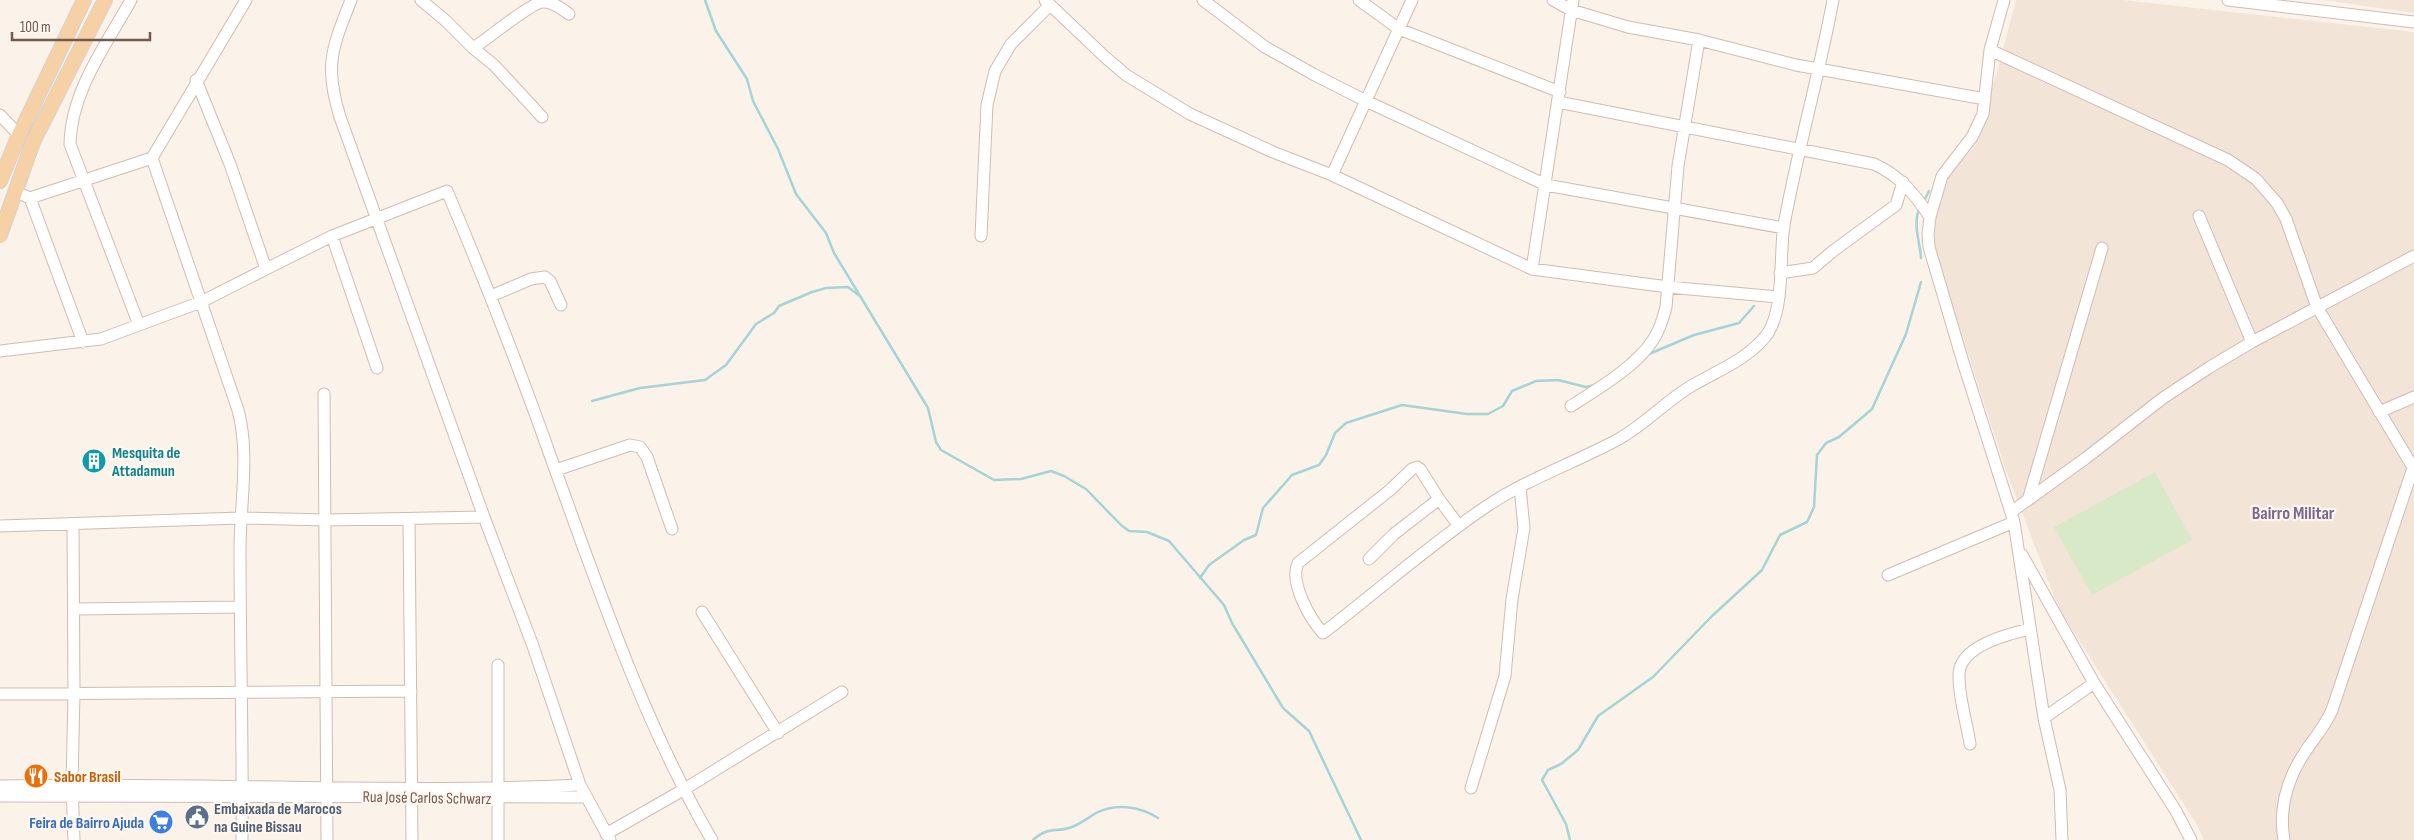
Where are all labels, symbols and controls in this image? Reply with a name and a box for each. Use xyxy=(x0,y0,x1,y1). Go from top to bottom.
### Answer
scale bar xyxy=(12,10,150,42)
text: 100 m xyxy=(20,18,51,37)
place label: Mesquita de Attadamun xyxy=(111,444,181,481)
building icon: Mesquita de Attadamun xyxy=(81,448,107,474)
district label: Bairro Militar xyxy=(2252,503,2335,524)
restaurant icon: Sabor Brasil xyxy=(23,763,49,789)
place label: Sabor Brasil xyxy=(54,768,121,787)
street label: Rua José Carlos Schwarz xyxy=(362,788,492,809)
place label: Embaixada de Marocos na Guine Bissau xyxy=(214,800,342,837)
public building icon: Embaixada de Marocos na Guine Bissau xyxy=(184,804,210,830)
supermarket icon: Feira de Bairro Ajuda xyxy=(148,809,174,835)
place label: Feira de Bairro Ajuda xyxy=(29,814,144,833)

